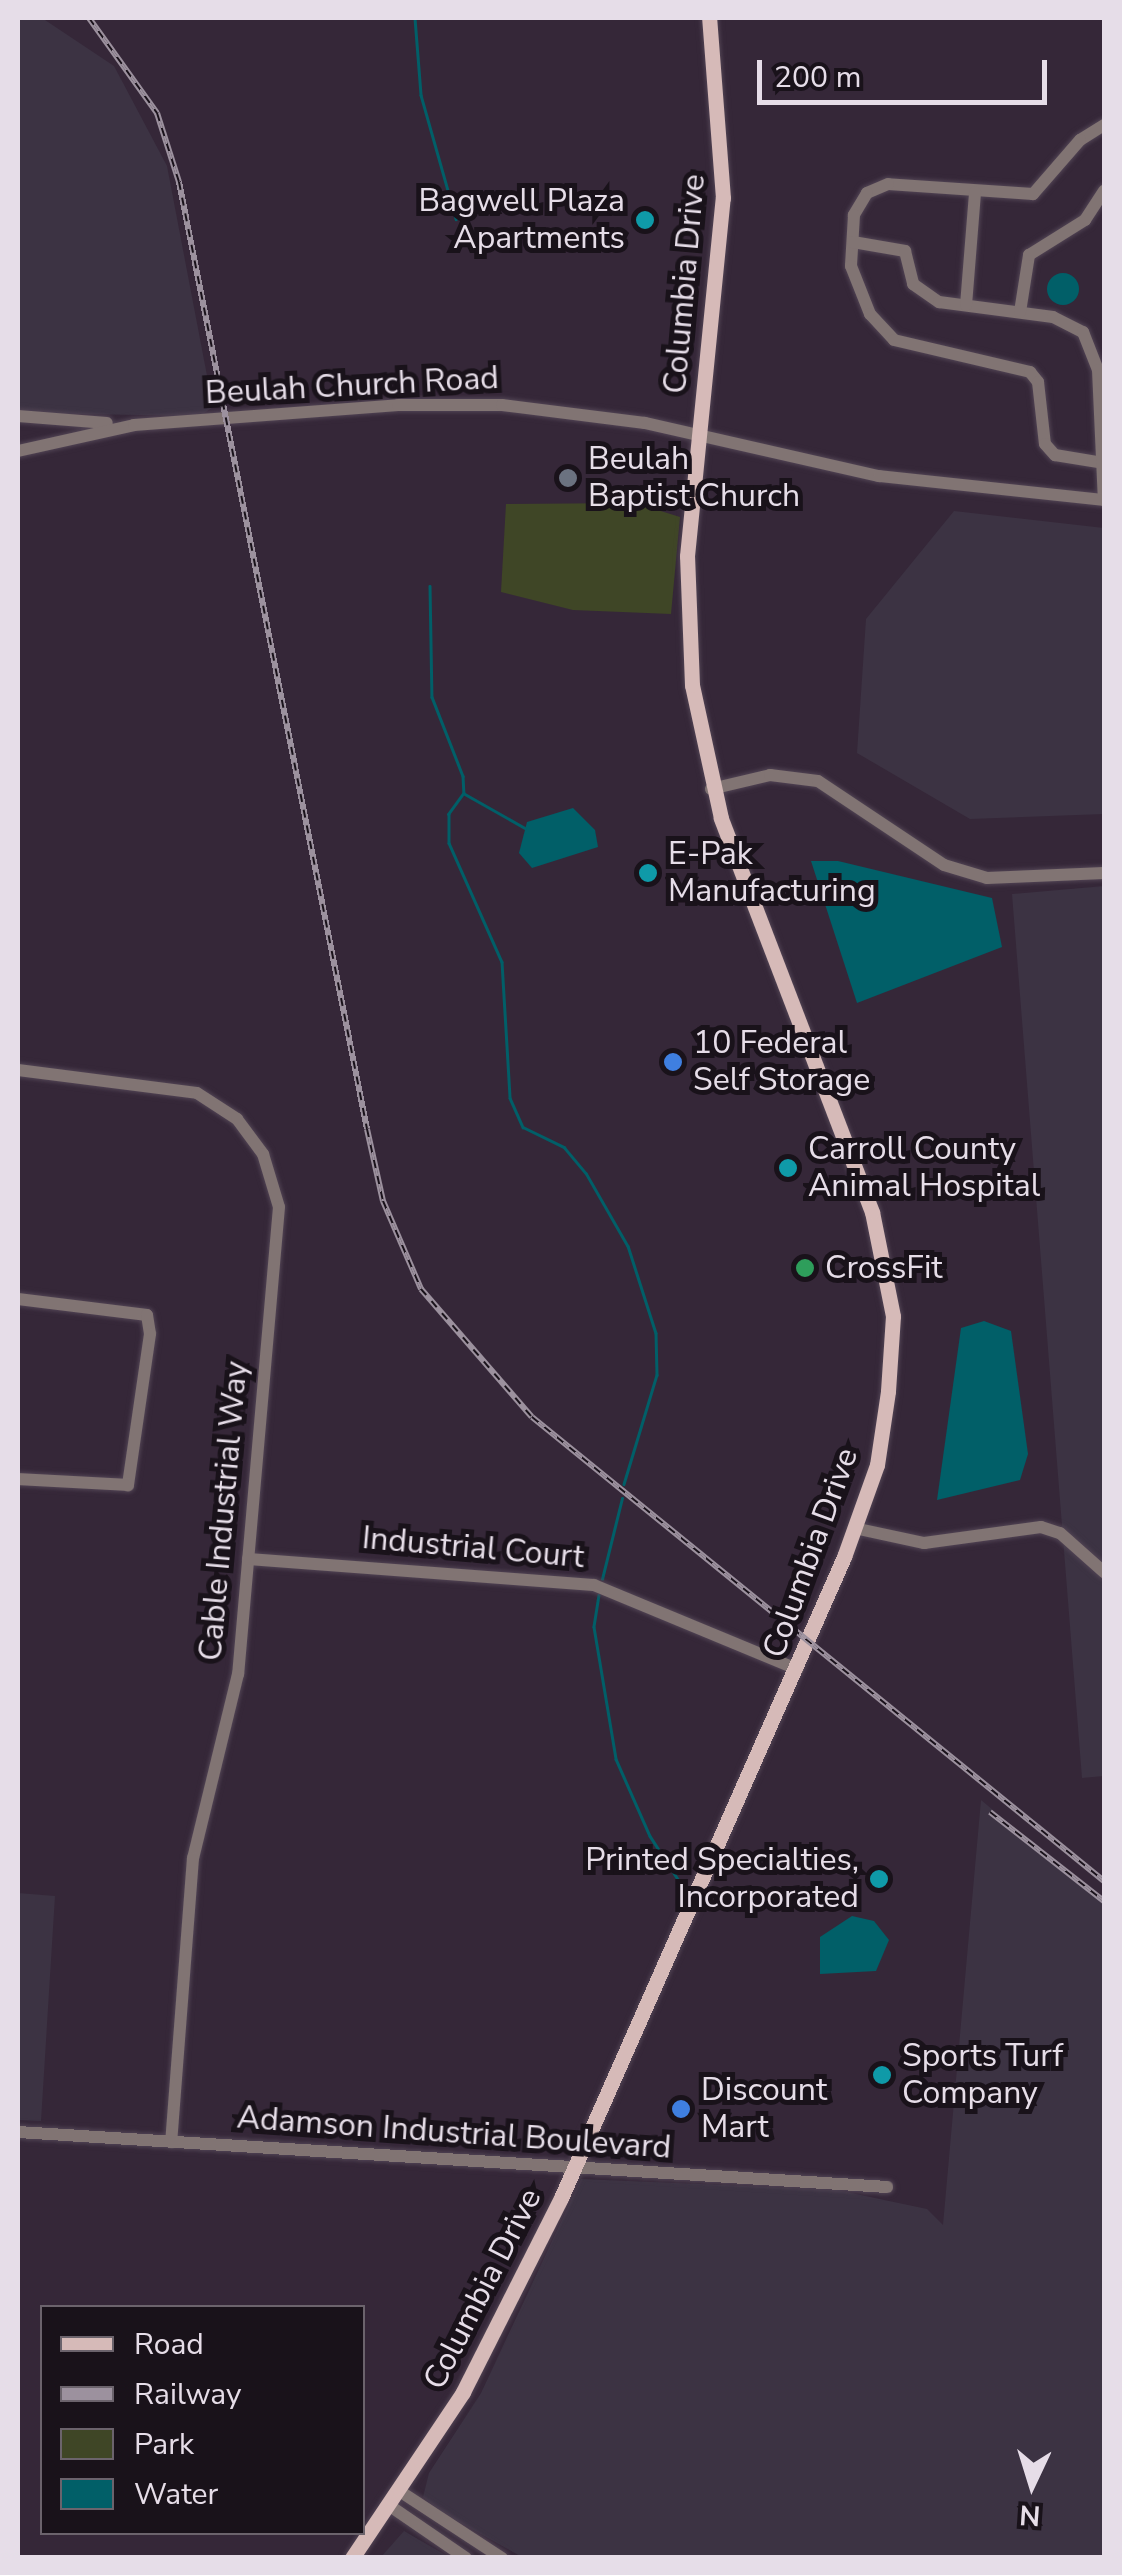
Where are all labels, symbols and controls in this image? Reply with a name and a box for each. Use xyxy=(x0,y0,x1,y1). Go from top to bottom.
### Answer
scale bar xyxy=(762,40,1052,102)
text: 200 m xyxy=(774,57,861,98)
street label: Columbia Drive xyxy=(656,173,714,395)
place label: Bagwell Plaza Apartments xyxy=(418,183,625,258)
marker: Bagwell Plaza Apartments xyxy=(634,209,656,231)
street label: Beulah Church Road xyxy=(204,359,500,413)
place label: Beulah Baptist Church xyxy=(588,441,800,516)
marker: Beulah Baptist Church xyxy=(557,467,579,489)
place label: E-Pak Manufacturing xyxy=(668,836,876,911)
marker: E-Pak Manufacturing xyxy=(637,862,659,884)
place label: 10 Federal Self Storage xyxy=(693,1025,870,1100)
marker: 10 Federal Self Storage xyxy=(662,1051,684,1073)
place label: Carroll County Animal Hospital xyxy=(808,1131,1040,1206)
marker: Carroll County Animal Hospital xyxy=(777,1157,799,1179)
place label: CrossFit xyxy=(825,1249,943,1287)
marker: CrossFit xyxy=(794,1257,816,1279)
street label: Cable Industrial Way xyxy=(192,1360,256,1662)
street label: Columbia Drive xyxy=(755,1443,867,1663)
street label: Industrial Court xyxy=(360,1519,586,1577)
place label: Printed Specialties, Incorporated xyxy=(585,1842,859,1917)
marker: Printed Specialties, Incorporated xyxy=(868,1868,890,1890)
place label: Sports Turf Company xyxy=(902,2038,1063,2113)
marker: Sports Turf Company xyxy=(871,2064,893,2086)
place label: Discount Mart xyxy=(701,2072,827,2147)
marker: Discount Mart xyxy=(670,2098,692,2120)
street label: Adamson Industrial Boulevard xyxy=(236,2099,672,2167)
street label: Columbia Drive xyxy=(416,2182,550,2396)
legend xyxy=(40,2305,365,2535)
text: Road xyxy=(134,2324,204,2365)
text: Railway xyxy=(134,2374,242,2415)
text: Park xyxy=(134,2424,194,2465)
north arrow xyxy=(982,2435,1082,2535)
text: Water xyxy=(134,2474,218,2515)
text: N xyxy=(1018,2495,1042,2535)

